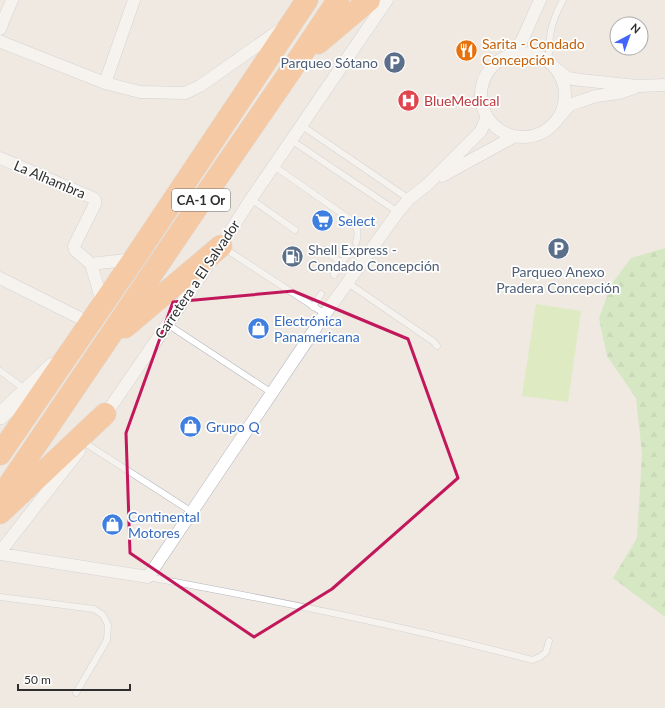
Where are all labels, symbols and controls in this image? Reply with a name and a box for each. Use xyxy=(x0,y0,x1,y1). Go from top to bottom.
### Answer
north arrow xyxy=(609,16,649,56)
text: N xyxy=(628,20,643,36)
place label: Sarita - Condado Concepción xyxy=(482,35,585,68)
restaurant icon: Sarita - Condado Concepción xyxy=(453,38,479,64)
parking icon: Parqueo Sótano xyxy=(381,49,407,75)
place label: Parqueo Sótano xyxy=(280,54,378,71)
hospital icon: BlueMedical xyxy=(395,87,421,113)
place label: BlueMedical xyxy=(424,92,500,109)
street label: La Alhambra xyxy=(12,156,88,202)
road number: CA-1 Or xyxy=(172,189,230,211)
supermarket icon: Select xyxy=(309,207,335,233)
place label: Select xyxy=(338,212,375,229)
street label: Carretera a El Salvador xyxy=(151,216,243,342)
parking icon: Parqueo Anexo Pradera Concepción xyxy=(545,236,571,262)
place label: Shell Express - Condado Concepción xyxy=(308,241,440,274)
fuel station icon: Shell Express - Condado Concepción xyxy=(280,244,306,270)
place label: Parqueo Anexo Pradera Concepción xyxy=(496,263,620,296)
place label: Electrónica Panamericana xyxy=(274,312,360,345)
shop icon: Electrónica Panamericana xyxy=(246,315,272,341)
shop icon: Grupo Q xyxy=(178,413,204,439)
place label: Grupo Q xyxy=(206,418,260,435)
place label: Continental Motores xyxy=(128,508,200,541)
shop icon: Continental Motores xyxy=(100,511,126,537)
scale bar xyxy=(18,666,130,692)
text: 50 m xyxy=(24,672,51,687)

